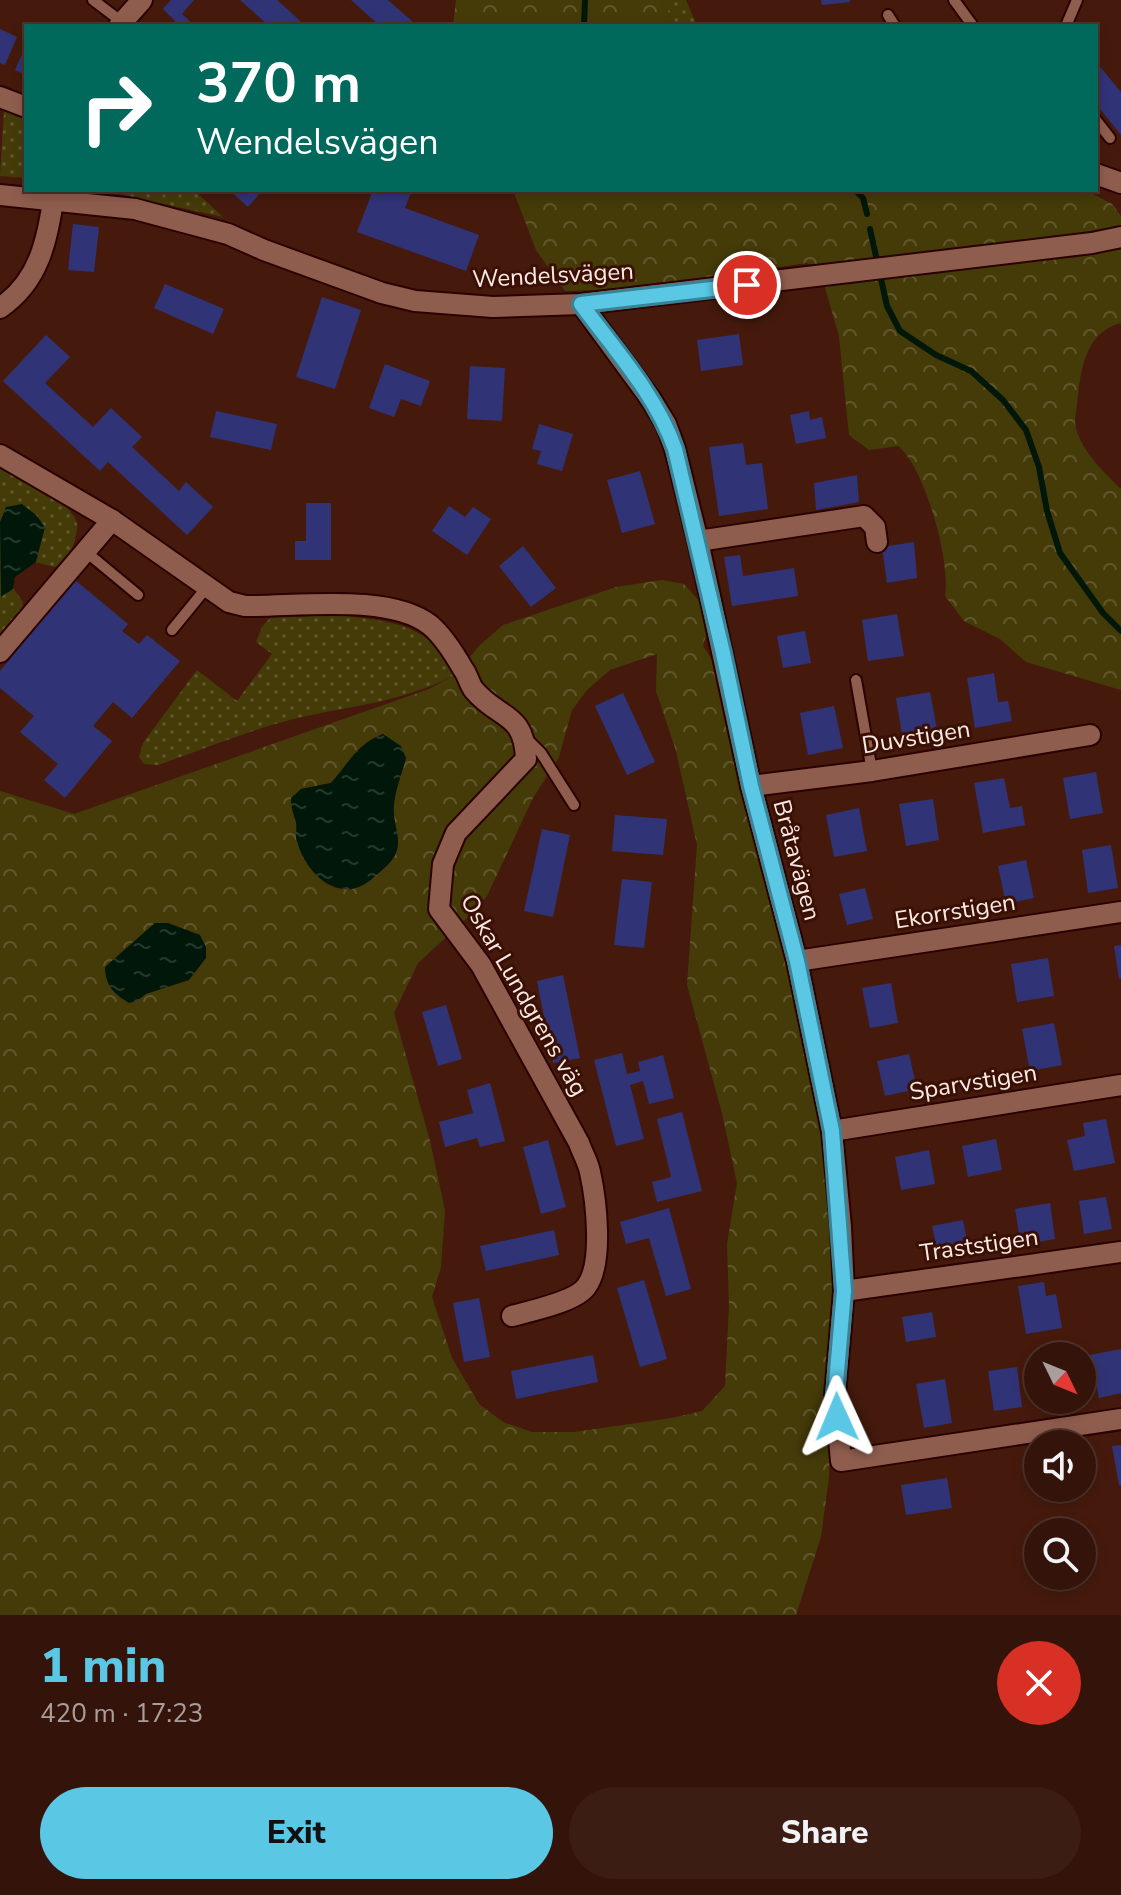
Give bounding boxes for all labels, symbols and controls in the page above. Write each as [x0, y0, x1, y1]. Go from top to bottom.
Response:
text: 370 m [196, 45, 361, 122]
icon: right [64, 56, 168, 160]
text: Wendelsvägen [196, 118, 439, 167]
pin [713, 251, 781, 319]
street label: Wendelsvägen [471, 255, 635, 295]
icon: arrive [725, 263, 769, 307]
street label: Duvstigen [860, 713, 972, 761]
street label: Bråtavägen [766, 796, 828, 924]
street label: Ekorrstigen [892, 886, 1018, 936]
street label: Oskar Lundgrens väg [453, 888, 595, 1102]
street label: Sparvstigen [907, 1056, 1039, 1108]
street label: Traststigen [918, 1221, 1040, 1269]
north arrow [1024, 1342, 1096, 1414]
map controls [1024, 1342, 1096, 1590]
position arrow [795, 1375, 879, 1459]
button: sound [1024, 1430, 1096, 1502]
button: search [1024, 1518, 1096, 1590]
text: 1 min [40, 1633, 166, 1699]
button: close [997, 1641, 1081, 1725]
text: 420 m · 17:23 [40, 1696, 203, 1731]
button: Exit [40, 1787, 553, 1879]
button: Share [569, 1787, 1081, 1879]

